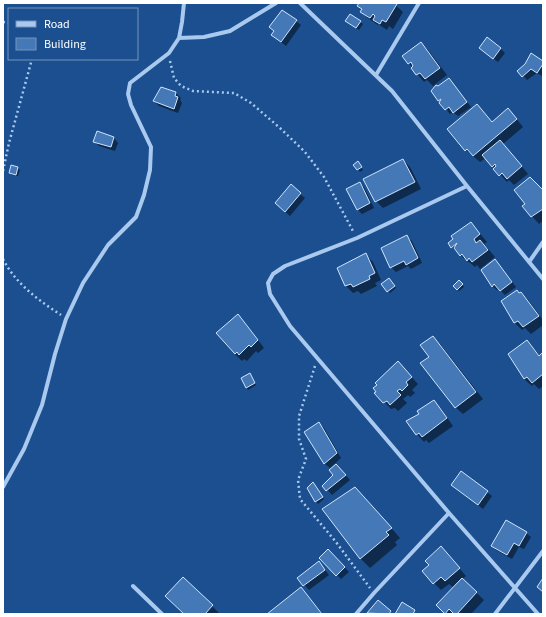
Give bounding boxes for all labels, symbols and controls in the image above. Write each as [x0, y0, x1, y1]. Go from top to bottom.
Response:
legend [8, 8, 138, 60]
text: Road [44, 16, 70, 33]
text: Building [44, 36, 86, 53]

